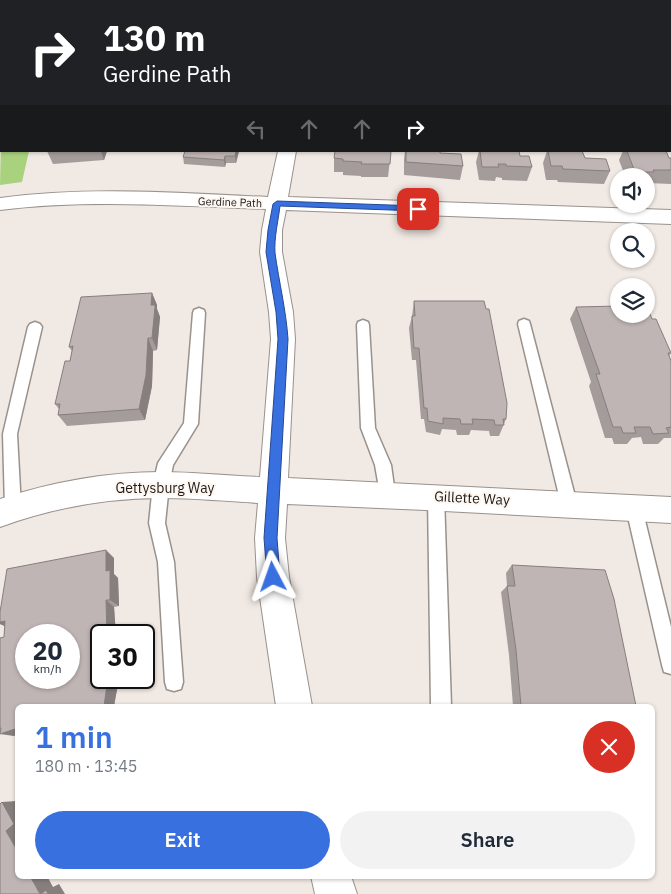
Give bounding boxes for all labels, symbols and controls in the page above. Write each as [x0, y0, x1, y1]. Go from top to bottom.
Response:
text: 130 m [103, 15, 206, 61]
icon: right [20, 20, 85, 85]
text: Gerdine Path [103, 59, 231, 88]
icon: left [242, 115, 270, 143]
icon: ahead [295, 115, 323, 143]
icon: ahead [348, 115, 376, 143]
icon: right [401, 115, 429, 143]
map controls [610, 168, 655, 323]
button: sound [610, 168, 655, 213]
pin [397, 188, 439, 230]
street label: Gerdine Path [198, 194, 262, 210]
icon: arrive [404, 195, 432, 223]
button: search [610, 223, 655, 268]
button: layers [610, 278, 655, 323]
street label: Gettysburg Way [115, 479, 215, 497]
street label: Gillette Way [434, 487, 510, 509]
position arrow [246, 550, 298, 602]
speed limit sign: 30 [90, 624, 155, 689]
text: 20 [32, 634, 63, 667]
text: km/h [33, 661, 62, 676]
text: 1 min [35, 717, 113, 756]
button: close [583, 721, 635, 773]
text: 180 m · 13:45 [35, 756, 137, 776]
button: Exit [35, 811, 330, 869]
button: Share [340, 811, 635, 869]

